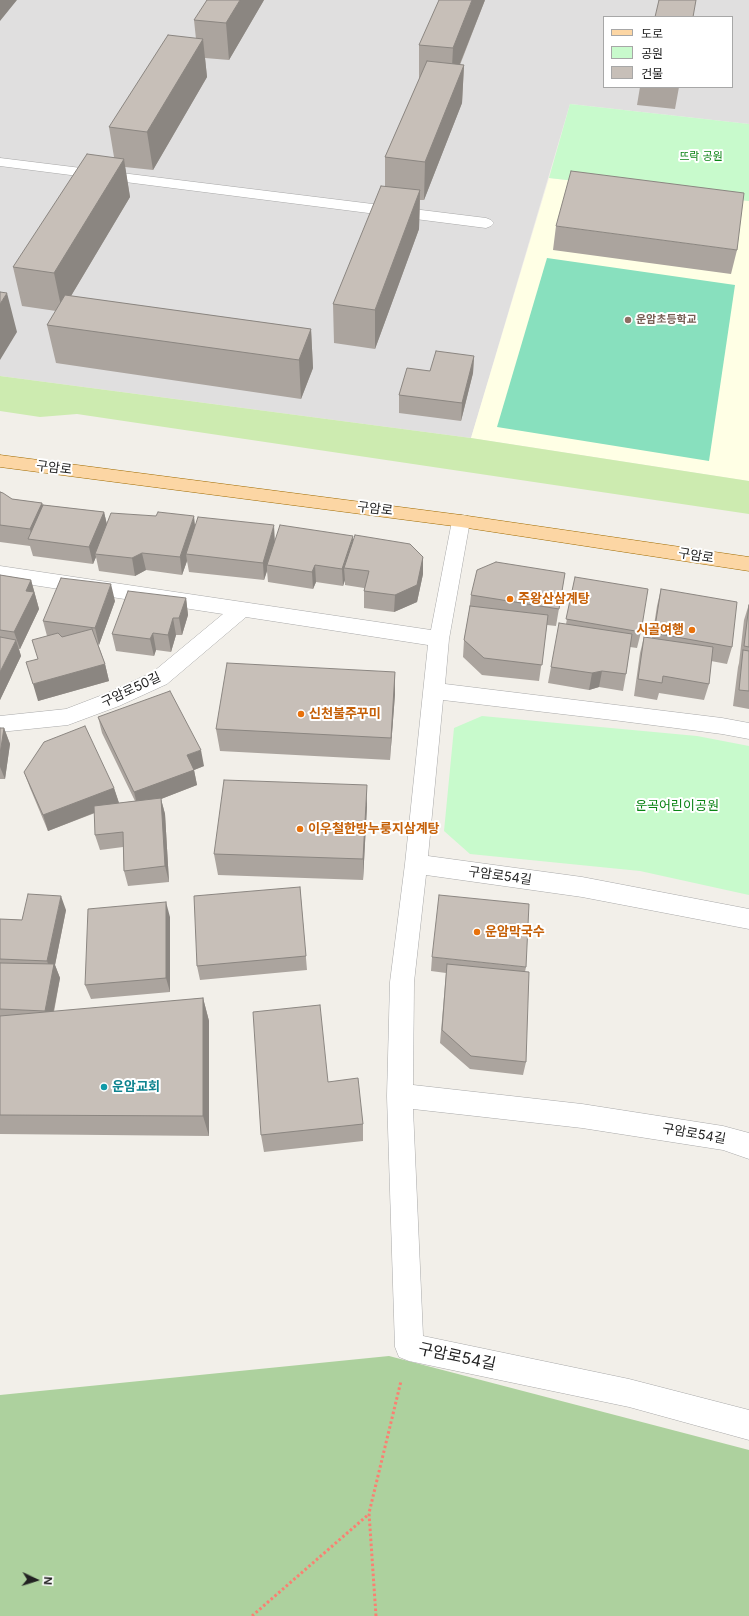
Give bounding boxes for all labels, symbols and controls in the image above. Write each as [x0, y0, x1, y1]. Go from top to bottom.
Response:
legend [603, 16, 733, 88]
text: 도로 [641, 26, 663, 41]
text: 공원 [641, 46, 663, 61]
text: 건물 [641, 66, 663, 81]
park label: 뜨락 공원 [679, 150, 723, 164]
place label: 운암초등학교 [636, 313, 697, 327]
marker: 운암초등학교 [623, 315, 633, 325]
street label: 구암로 [35, 458, 73, 478]
street label: 구암로 [356, 499, 394, 519]
street label: 구암로 [677, 545, 715, 567]
place label: 주왕산삼계탕 [518, 591, 590, 607]
marker: 주왕산삼계탕 [505, 594, 515, 604]
place label: 시골여행 [636, 622, 684, 638]
marker: 시골여행 [687, 625, 697, 635]
street label: 구암로50길 [99, 669, 163, 711]
place label: 신천불주꾸미 [309, 706, 381, 722]
marker: 신천불주꾸미 [296, 709, 306, 719]
park label: 운곡어린이공원 [635, 798, 719, 814]
place label: 이우철한방누룽지삼계탕 [308, 821, 440, 837]
marker: 이우철한방누룽지삼계탕 [295, 824, 305, 834]
street label: 구암로54길 [467, 864, 533, 888]
place label: 운암막국수 [485, 924, 545, 940]
marker: 운암막국수 [472, 927, 482, 937]
place label: 운암교회 [112, 1079, 160, 1095]
marker: 운암교회 [99, 1082, 109, 1092]
street label: 구암로54길 [661, 1121, 727, 1147]
street label: 구암로54길 [416, 1339, 498, 1375]
north arrow [16, 1560, 56, 1600]
text: N [41, 1576, 55, 1586]

